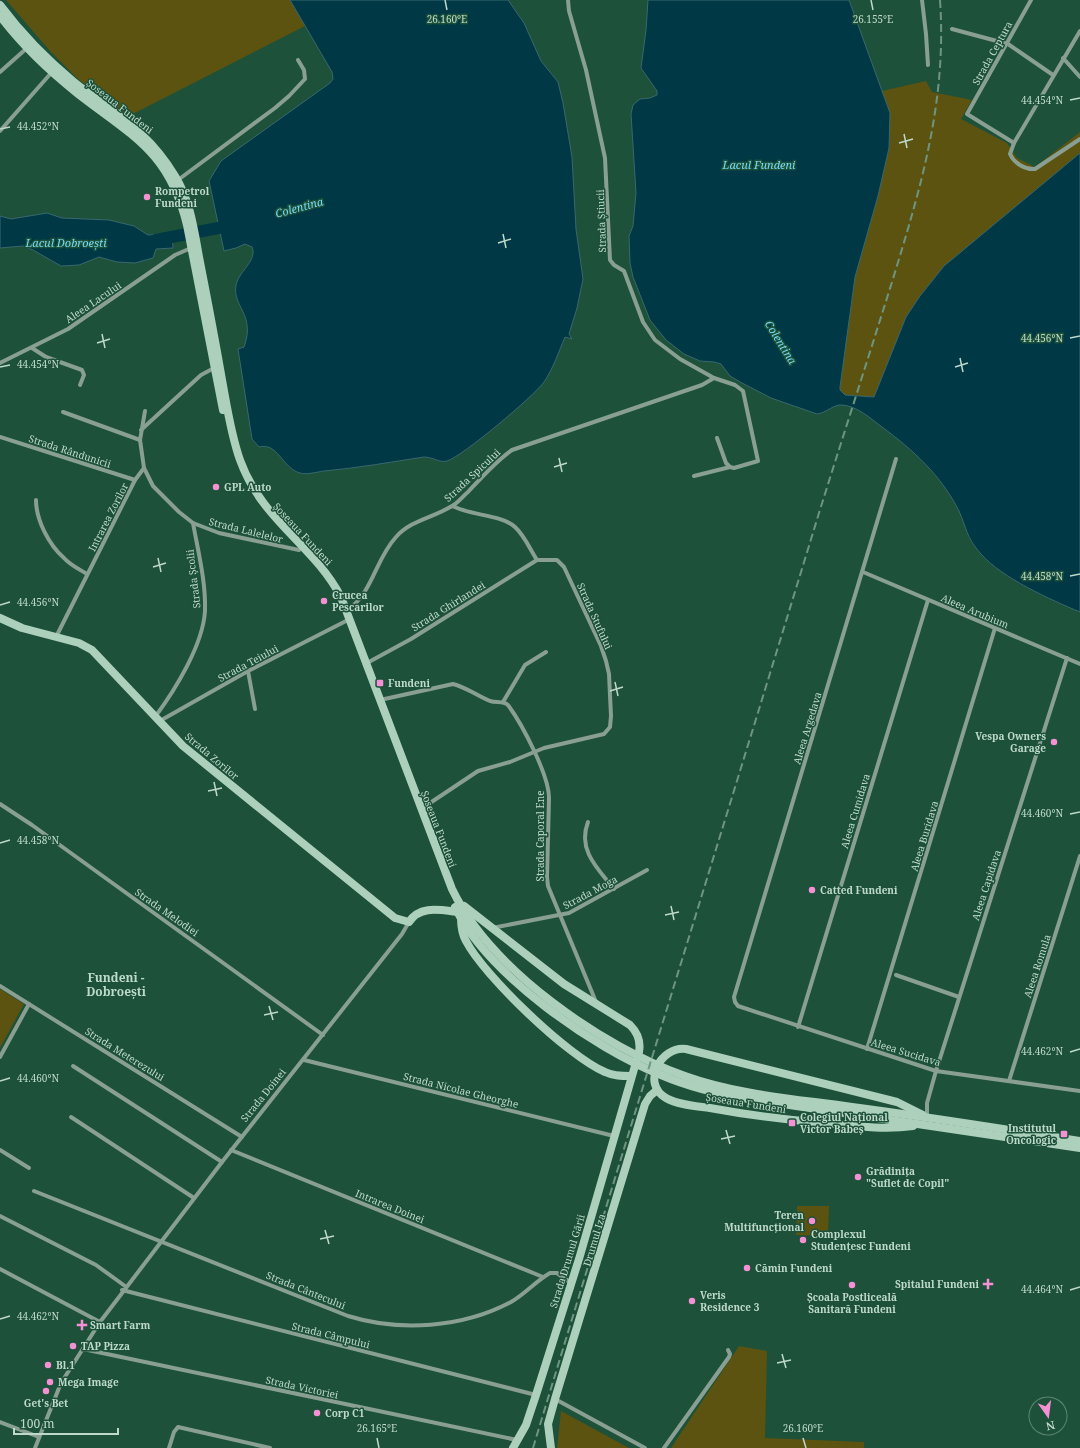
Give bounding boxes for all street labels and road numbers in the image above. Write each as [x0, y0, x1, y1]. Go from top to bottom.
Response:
street label: Strada Ceptura [969, 18, 1016, 87]
street label: Șoseaua Fundeni [84, 76, 157, 137]
street label: Strada Știucii [593, 188, 609, 253]
street label: Aleea Lacului [62, 278, 124, 326]
street label: Strada Rândunicii [27, 431, 114, 471]
street label: Strada Spicului [441, 445, 504, 505]
street label: Intrarea Zorilor [85, 480, 131, 554]
street label: Șoseaua Fundeni [270, 500, 336, 569]
street label: Strada Lalelelor [208, 514, 285, 546]
street label: Strada Școlii [182, 548, 204, 609]
street label: Strada Ghirlandei [408, 577, 488, 634]
street label: Strada Stufului [574, 581, 616, 652]
street label: Aleea Arubium [939, 590, 1012, 632]
street label: Strada Teiului [215, 641, 281, 685]
street label: Aleea Argedava [789, 690, 825, 766]
street label: Strada Zorilor [182, 729, 242, 783]
street label: Aleea Cumidava [837, 772, 873, 850]
street label: Șoseaua Fundeni [418, 789, 460, 870]
street label: Strada Caporal Ene [533, 790, 547, 882]
street label: Aleea Buridava [907, 799, 941, 873]
street label: Aleea Capidava [968, 848, 1004, 922]
street label: Strada Moga [560, 872, 620, 912]
street label: Strada Melodiei [132, 885, 202, 940]
street label: Aleea Romula [1020, 932, 1054, 1000]
street label: Strada Meterezului [83, 1024, 168, 1085]
street label: Aleea Sucidava [869, 1035, 943, 1069]
street label: Strada Doinei [237, 1065, 289, 1125]
street label: Strada Nicolae Gheorghe [402, 1069, 520, 1111]
street label: Șoseaua Fundeni [705, 1090, 788, 1116]
street label: Intrarea Doinei [353, 1186, 427, 1227]
street label: Strada Drumul Gării [546, 1212, 588, 1310]
street label: Drumul Iza [579, 1212, 609, 1268]
street label: Strada Cântecului [264, 1268, 349, 1313]
street label: Strada Câmpului [291, 1319, 372, 1352]
street label: Strada Victoriei [264, 1372, 340, 1402]

